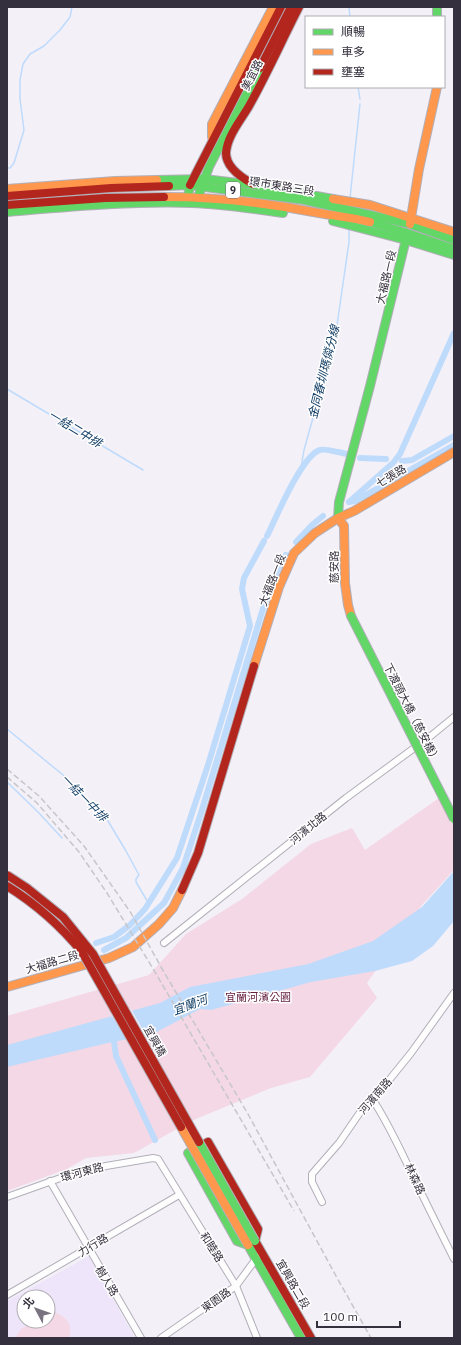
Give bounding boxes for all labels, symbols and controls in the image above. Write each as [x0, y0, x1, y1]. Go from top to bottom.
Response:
legend [305, 16, 445, 88]
text: 順暢 [341, 24, 365, 39]
text: 車多 [341, 44, 365, 59]
street label: 美宜路 [238, 57, 266, 93]
text: 壅塞 [341, 64, 365, 79]
street label: 環市東路三段 [248, 174, 316, 198]
road number: 9 [226, 182, 240, 198]
street label: 大福路一段 [373, 249, 399, 305]
water label: 金同春圳瑪僯分線 [305, 322, 343, 420]
water label: 一結二中排 [46, 407, 107, 451]
street label: 七張路 [373, 462, 409, 490]
street label: 慈安路 [327, 551, 341, 584]
street label: 大福路一段 [256, 552, 288, 608]
street label: 下渡頭大橋（慈安橋） [381, 661, 443, 765]
water label: 一結一中排 [58, 771, 112, 826]
street label: 河濱北路 [286, 809, 330, 847]
street label: 大福路二段 [24, 948, 80, 976]
park label: 宜蘭河濱公園 [225, 990, 291, 1004]
water label: 宜蘭河 [170, 991, 211, 1018]
street label: 宜興橋 [141, 1023, 169, 1059]
street label: 河濱南路 [355, 1075, 395, 1117]
street label: 環河東路 [59, 1160, 105, 1184]
street label: 林森路 [402, 1161, 428, 1197]
street label: 和睦路 [197, 1229, 227, 1265]
street label: 力行路 [75, 1231, 111, 1259]
street label: 宜興路二段 [273, 1257, 313, 1311]
street label: 樹人路 [93, 1263, 121, 1299]
street label: 東園路 [198, 1285, 234, 1315]
north arrow [16, 1289, 56, 1329]
text: 北 [20, 1294, 37, 1311]
scale bar [317, 1303, 400, 1329]
text: 100 m [323, 1309, 358, 1324]

